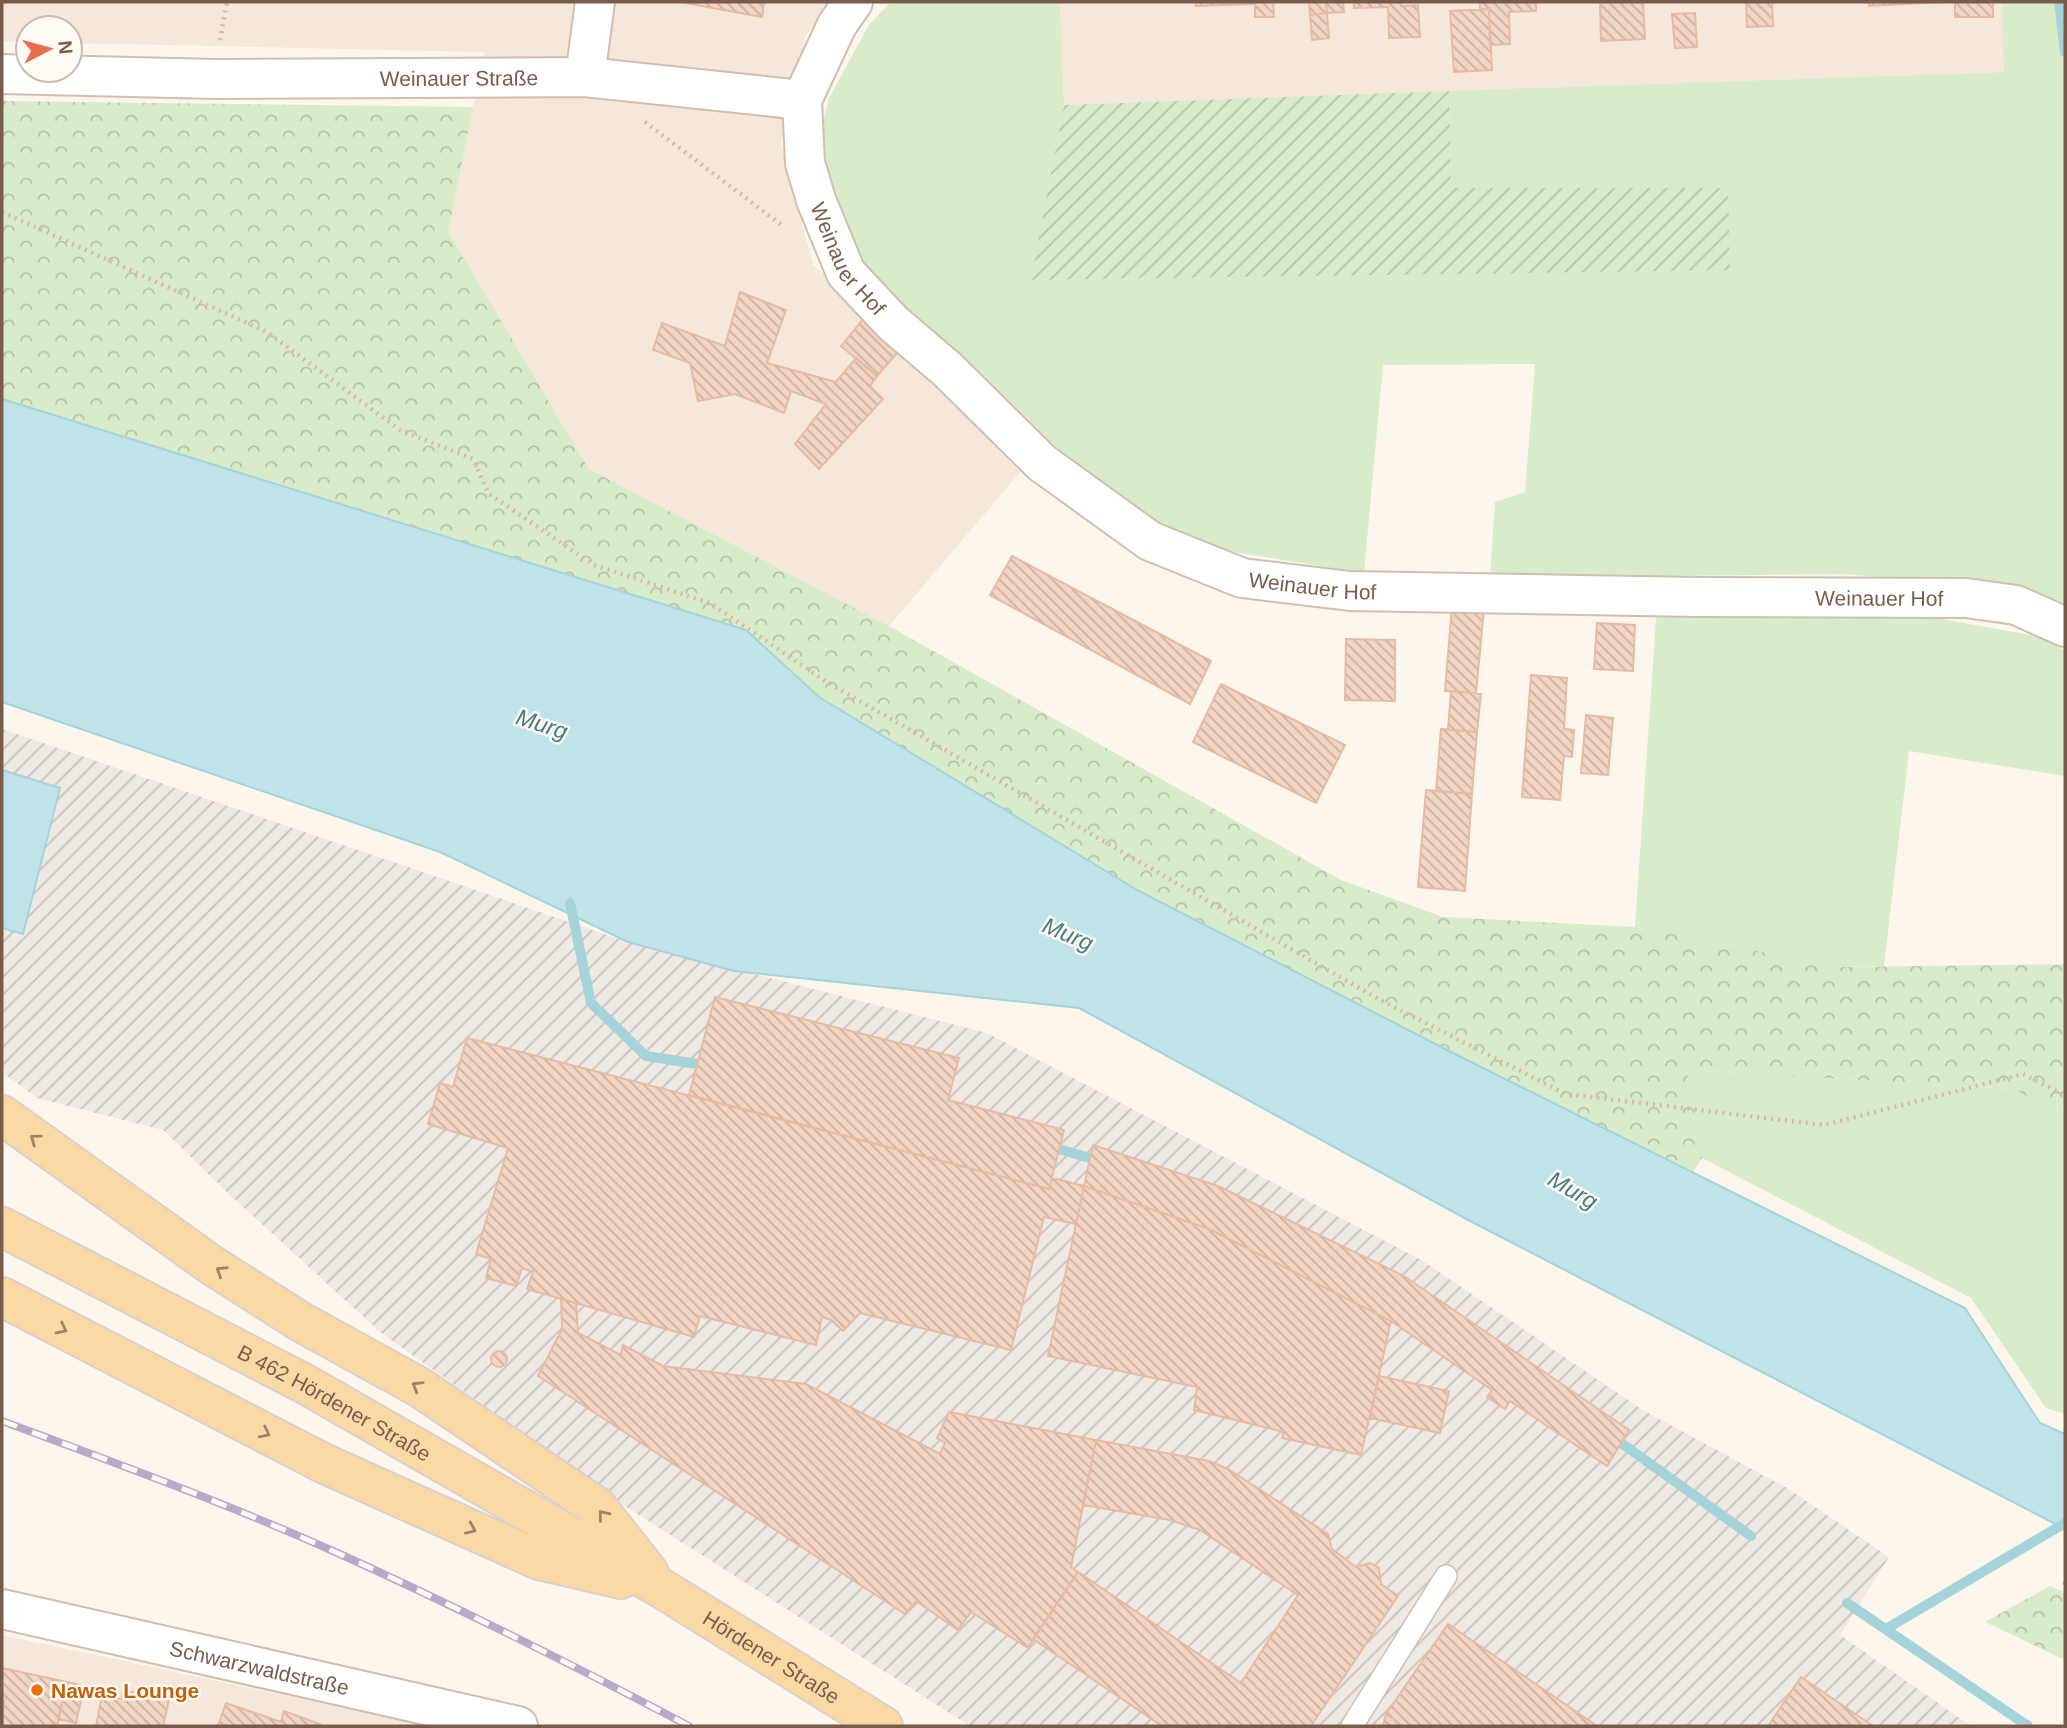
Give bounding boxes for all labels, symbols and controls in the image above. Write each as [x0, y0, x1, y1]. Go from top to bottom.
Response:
north arrow [14, 14, 84, 84]
text: N [54, 39, 77, 55]
street label: Weinauer Straße [380, 66, 538, 90]
street label: Weinauer Hof [807, 199, 891, 319]
street label: Weinauer Hof [1248, 567, 1377, 603]
street label: Weinauer Hof [1815, 586, 1943, 609]
water label: Murg [513, 704, 571, 745]
water label: Murg [1039, 912, 1097, 956]
one-way arrow [31, 1135, 43, 1147]
water label: Murg [1544, 1166, 1602, 1214]
one-way arrow [215, 1267, 228, 1280]
one-way arrow [55, 1320, 68, 1334]
street label: B 462 Hördener Straße [234, 1340, 435, 1465]
one-way arrow [411, 1382, 424, 1395]
one-way arrow [258, 1424, 270, 1438]
one-way arrow [599, 1511, 612, 1523]
one-way arrow [464, 1521, 476, 1535]
street label: Hördener Straße [699, 1606, 844, 1708]
street label: Schwarzwaldstraße [168, 1636, 351, 1699]
place label: Nawas Lounge [51, 1679, 199, 1702]
marker: Nawas Lounge [29, 1682, 45, 1698]

